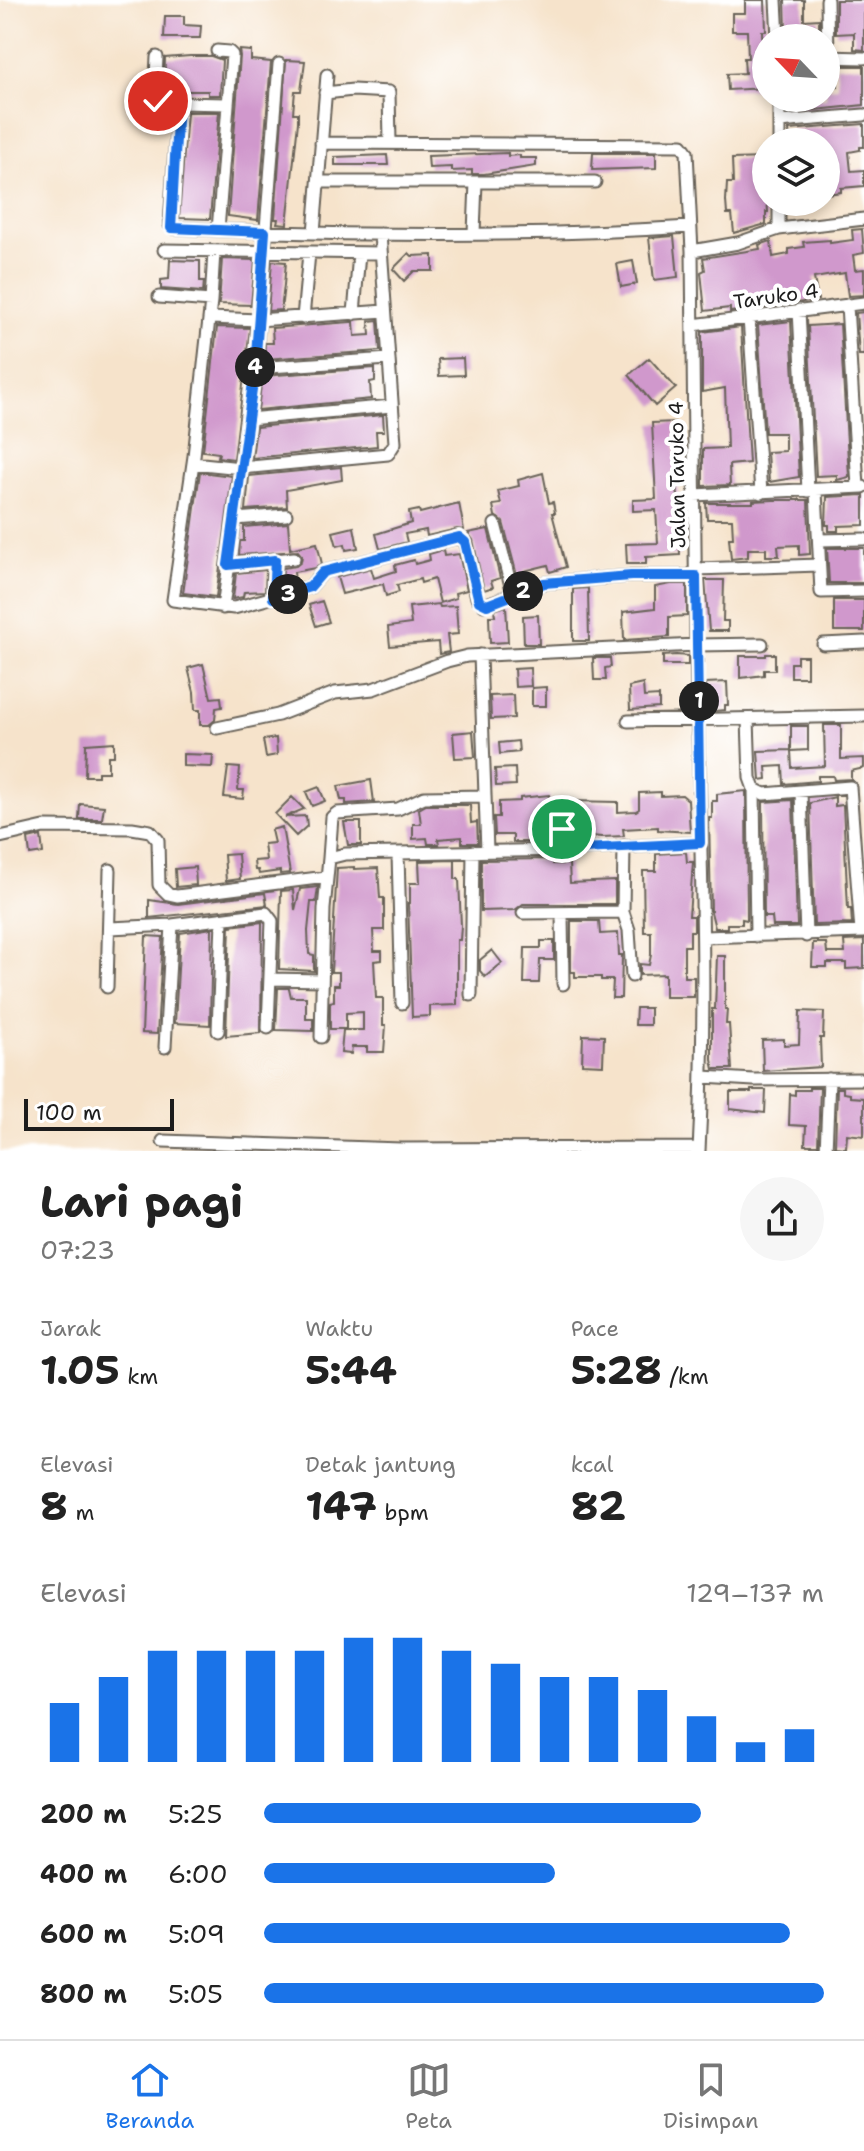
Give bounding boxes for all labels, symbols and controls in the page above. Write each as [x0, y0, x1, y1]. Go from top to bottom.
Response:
north arrow [752, 24, 840, 112]
map controls [752, 24, 840, 216]
pin [124, 67, 192, 135]
icon: check [136, 79, 180, 123]
button: layers [752, 128, 840, 216]
street label: Taruko 4 [732, 277, 820, 315]
pin: 4 [235, 347, 275, 387]
text: 4 [247, 352, 263, 381]
street label: Jalan Taruko 4 [663, 401, 691, 549]
pin: 2 [503, 571, 543, 611]
pin: 3 [268, 574, 308, 614]
text: 2 [515, 576, 531, 605]
text: 3 [280, 579, 296, 608]
pin: 1 [679, 681, 719, 721]
text: 1 [694, 686, 704, 715]
pin [528, 795, 596, 863]
icon: arrive [540, 807, 584, 851]
scale bar [24, 1095, 174, 1131]
text: 100 m [36, 1098, 102, 1127]
text: Lari pagi [40, 1172, 243, 1231]
button: share [740, 1177, 824, 1261]
text: 07:23 [40, 1232, 115, 1267]
text: Jarak [40, 1314, 102, 1343]
text: Waktu [305, 1314, 373, 1343]
text: Pace [571, 1314, 619, 1343]
text: 1.05 [40, 1343, 120, 1397]
text: 5:44 [305, 1343, 397, 1397]
text: 5:28 [571, 1343, 662, 1397]
text: km [120, 1362, 158, 1391]
text: /km [662, 1362, 709, 1391]
text: Elevasi [40, 1450, 114, 1479]
text: Detak jantung [305, 1450, 456, 1479]
text: kcal [571, 1450, 613, 1479]
text: 8 [40, 1479, 68, 1533]
text: 147 [305, 1479, 377, 1533]
text: 82 [571, 1479, 626, 1533]
text: m [68, 1498, 94, 1527]
text: bpm [377, 1498, 429, 1527]
text: Elevasi [40, 1575, 127, 1610]
text: 129–137 m [686, 1575, 824, 1610]
text: 200 m [40, 1796, 127, 1831]
text: 5:25 [168, 1796, 222, 1831]
text: 400 m [40, 1856, 127, 1891]
text: 6:00 [168, 1856, 228, 1891]
text: 600 m [40, 1916, 127, 1951]
text: 5:09 [168, 1916, 225, 1951]
text: 800 m [40, 1976, 127, 2011]
text: 5:05 [168, 1976, 223, 2011]
tab: Beranda [106, 2058, 194, 2135]
tab: Peta [405, 2058, 452, 2135]
tab: Disimpan [663, 2058, 758, 2135]

